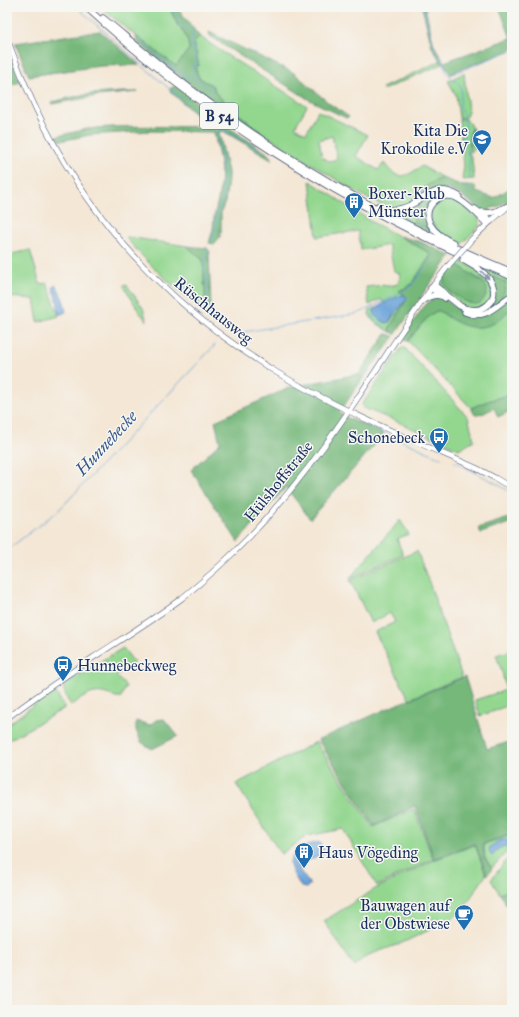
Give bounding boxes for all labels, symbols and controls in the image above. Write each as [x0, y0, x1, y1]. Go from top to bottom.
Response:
road number: B 54 [200, 103, 238, 129]
place label: Kita Die Krokodile e.V [380, 121, 469, 158]
school or university icon: Kita Die Krokodile e.V [471, 128, 493, 156]
place label: Boxer-Klub Münster [368, 184, 445, 221]
building icon: Boxer-Klub Münster [343, 191, 365, 219]
one-way arrow [480, 270, 490, 280]
street label: Rüschhausweg [170, 273, 257, 349]
water label: Hunnebecke [70, 406, 142, 481]
bus stop icon: Schonebeck [428, 426, 450, 454]
place label: Schonebeck [348, 428, 426, 447]
street label: Hülshoffstraße [240, 437, 317, 525]
bus stop icon: Hunnebeckweg [52, 654, 74, 682]
place label: Hunnebeckweg [77, 656, 177, 676]
building icon: Haus Vögeding [293, 841, 315, 869]
place label: Haus Vögeding [318, 843, 419, 863]
place label: Bauwagen auf der Obstwiese [360, 896, 453, 933]
cafe icon: Bauwagen auf der Obstwiese [453, 903, 475, 931]

